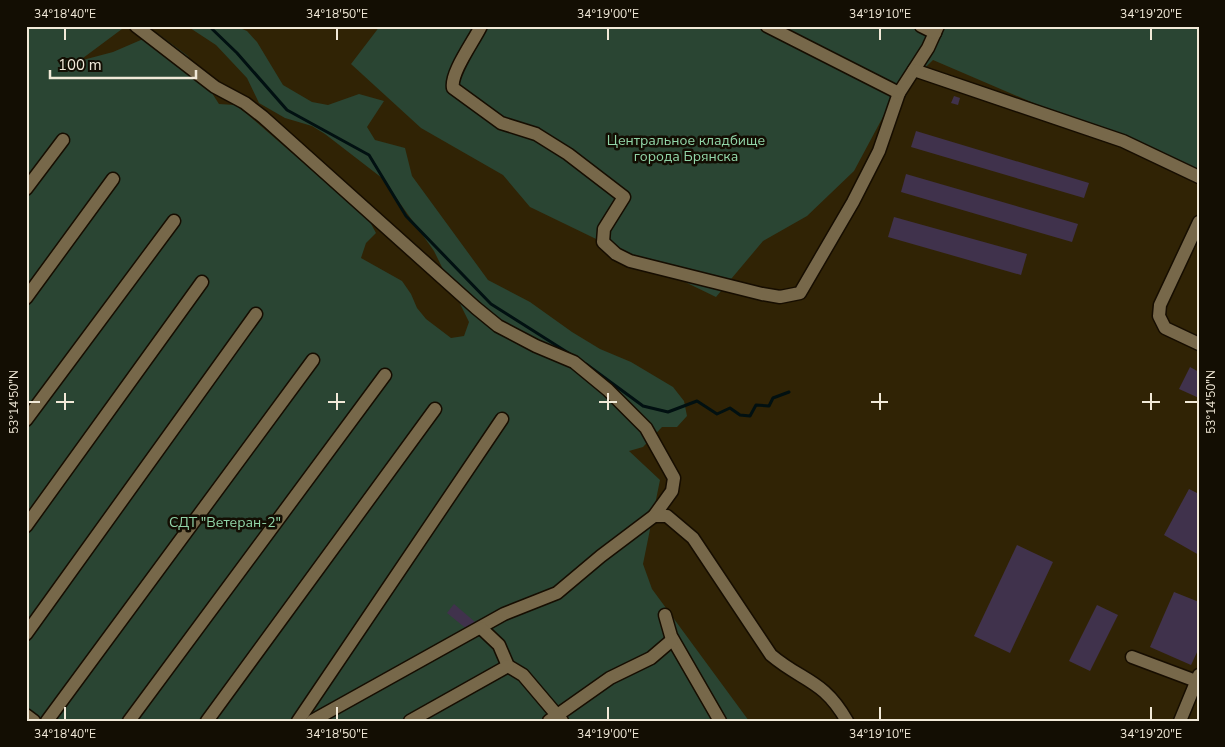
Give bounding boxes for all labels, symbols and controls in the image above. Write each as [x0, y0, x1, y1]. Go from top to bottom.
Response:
text: 34°18'40"E [34, 6, 96, 22]
text: 34°18'50"E [306, 6, 368, 22]
text: 34°19'00"E [577, 6, 639, 22]
text: 34°19'10"E [849, 6, 911, 22]
text: 34°19'20"E [1120, 6, 1182, 22]
scale bar [50, 48, 196, 80]
text: 100 m [58, 55, 102, 75]
park label: Центральное кладбище города Брянска [607, 131, 765, 166]
text: 53°14'50"N [6, 370, 22, 434]
text: 53°14'50"N [1203, 370, 1219, 434]
park label: СДТ "Ветеран-2" [169, 513, 281, 532]
text: 34°18'40"E [34, 726, 96, 742]
text: 34°18'50"E [306, 726, 368, 742]
text: 34°19'00"E [577, 726, 639, 742]
text: 34°19'10"E [849, 726, 911, 742]
text: 34°19'20"E [1120, 726, 1182, 742]

